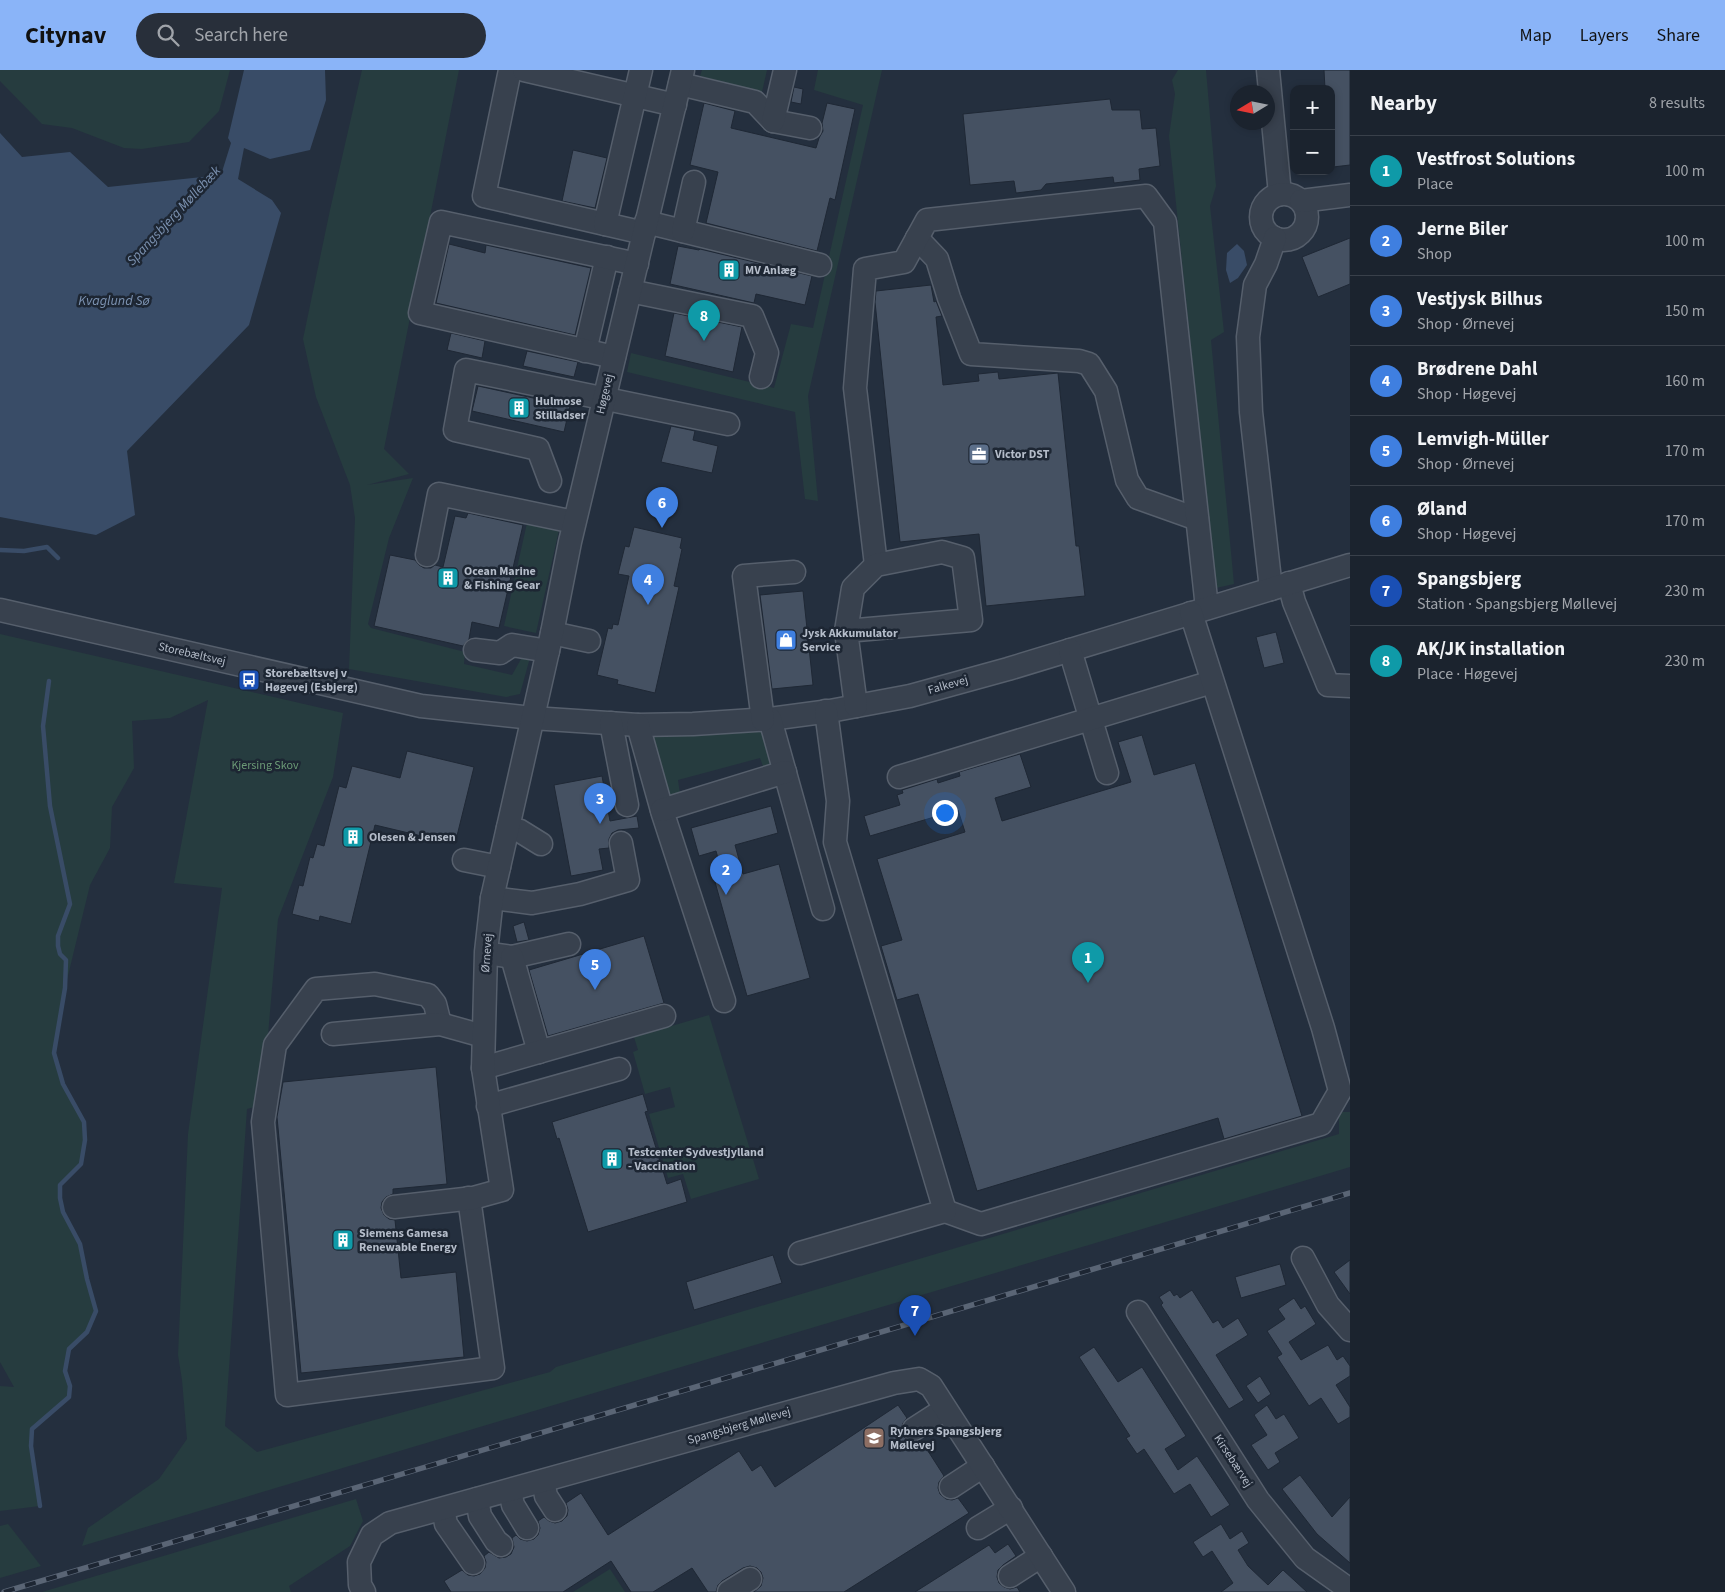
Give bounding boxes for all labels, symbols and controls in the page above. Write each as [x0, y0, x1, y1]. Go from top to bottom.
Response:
search box [136, 13, 486, 58]
text: Citynav [25, 18, 106, 53]
icon: search [154, 21, 182, 49]
text: Search here [194, 22, 288, 49]
text: Map [1520, 23, 1552, 48]
text: Layers [1580, 23, 1629, 48]
text: Share [1657, 23, 1700, 48]
north arrow [1230, 85, 1275, 130]
map controls [1290, 85, 1335, 175]
button: + [1290, 85, 1335, 130]
text: Nearby [1370, 88, 1437, 118]
text: 8 results [1649, 92, 1705, 114]
button: − [1290, 130, 1335, 175]
text: Vestfrost Solutions [1417, 146, 1575, 173]
text: 1 [1382, 160, 1390, 182]
text: 100 m [1665, 160, 1705, 182]
water label: Spangsbjerg Møllebæk [122, 161, 226, 270]
text: Place [1417, 173, 1453, 195]
text: Jerne Biler [1417, 216, 1508, 243]
text: 2 [1382, 230, 1390, 252]
text: 100 m [1665, 230, 1705, 252]
text: Shop [1417, 243, 1452, 265]
building icon: MV Anlæg [717, 258, 741, 282]
place label: MV Anlæg [745, 262, 797, 279]
text: Vestjysk Bilhus [1417, 286, 1542, 313]
water label: Kvaglund Sø [78, 291, 151, 311]
pin: 8 [688, 300, 720, 341]
text: 3 [1382, 300, 1390, 322]
text: 150 m [1665, 300, 1705, 322]
text: Shop · Ørnevej [1417, 313, 1514, 335]
text: Brødrene Dahl [1417, 356, 1537, 383]
text: 4 [1382, 370, 1390, 392]
text: 160 m [1665, 370, 1705, 392]
street label: Høgevej [592, 372, 618, 416]
text: Shop · Høgevej [1417, 383, 1516, 405]
place label: Hulmose Stilladser [535, 393, 586, 424]
building icon: Hulmose Stilladser [507, 396, 531, 420]
text: Lemvigh-Müller [1417, 426, 1549, 453]
text: 5 [1382, 440, 1390, 462]
text: 170 m [1665, 440, 1705, 462]
office icon: Victor DST [967, 442, 991, 466]
place label: Victor DST [994, 446, 1050, 463]
text: Shop · Ørnevej [1417, 453, 1514, 475]
pin: 6 [646, 487, 678, 528]
text: Øland [1417, 496, 1467, 523]
text: 6 [1382, 510, 1390, 532]
text: 170 m [1665, 510, 1705, 532]
text: Shop · Høgevej [1417, 523, 1516, 545]
place label: Ocean Marine & Fishing Gear [464, 563, 540, 594]
pin: 4 [632, 564, 664, 605]
building icon: Ocean Marine & Fishing Gear [436, 566, 460, 590]
text: Spangsbjerg [1417, 566, 1521, 593]
text: 7 [1382, 580, 1390, 602]
text: 230 m [1665, 580, 1705, 602]
text: Station · Spangsbjerg Møllevej [1417, 593, 1617, 615]
place label: Jysk Akkumulator Service [802, 625, 898, 656]
shop icon: Jysk Akkumulator Service [774, 628, 798, 652]
text: AK/JK installation [1417, 636, 1565, 663]
street label: Storebæltsvej [157, 638, 227, 670]
text: 8 [1382, 650, 1390, 672]
text: 230 m [1665, 650, 1705, 672]
text: Place · Høgevej [1417, 663, 1518, 685]
place label: Storebæltsvej v Høgevej (Esbjerg) [265, 665, 358, 696]
bus stop icon: Storebæltsvej v Høgevej (Esbjerg) [237, 668, 261, 692]
street label: Falkevej [926, 671, 970, 699]
park label: Kjersing Skov [231, 757, 299, 774]
pin: 3 [584, 783, 616, 824]
your location [932, 800, 958, 826]
building icon: Olesen & Jensen [341, 825, 365, 849]
place label: Olesen & Jensen [369, 829, 456, 846]
pin: 2 [710, 854, 742, 895]
street label: Ørnevej [477, 933, 497, 973]
pin: 1 [1072, 942, 1104, 983]
pin: 5 [579, 949, 611, 990]
place label: Testcenter Sydvestjylland - Vaccination [628, 1144, 764, 1175]
building icon: Testcenter Sydvestjylland - Vaccination [600, 1147, 624, 1171]
place label: Siemens Gamesa Renewable Energy [359, 1225, 458, 1256]
building icon: Siemens Gamesa Renewable Energy [331, 1228, 355, 1252]
pin: 7 [899, 1295, 931, 1336]
street label: Spangsbjerg Møllevej [685, 1403, 793, 1449]
place label: Rybners Spangsbjerg Møllevej [890, 1423, 1002, 1454]
school or university icon: Rybners Spangsbjerg Møllevej [862, 1426, 886, 1450]
street label: Kirsebærvej [1210, 1431, 1256, 1491]

